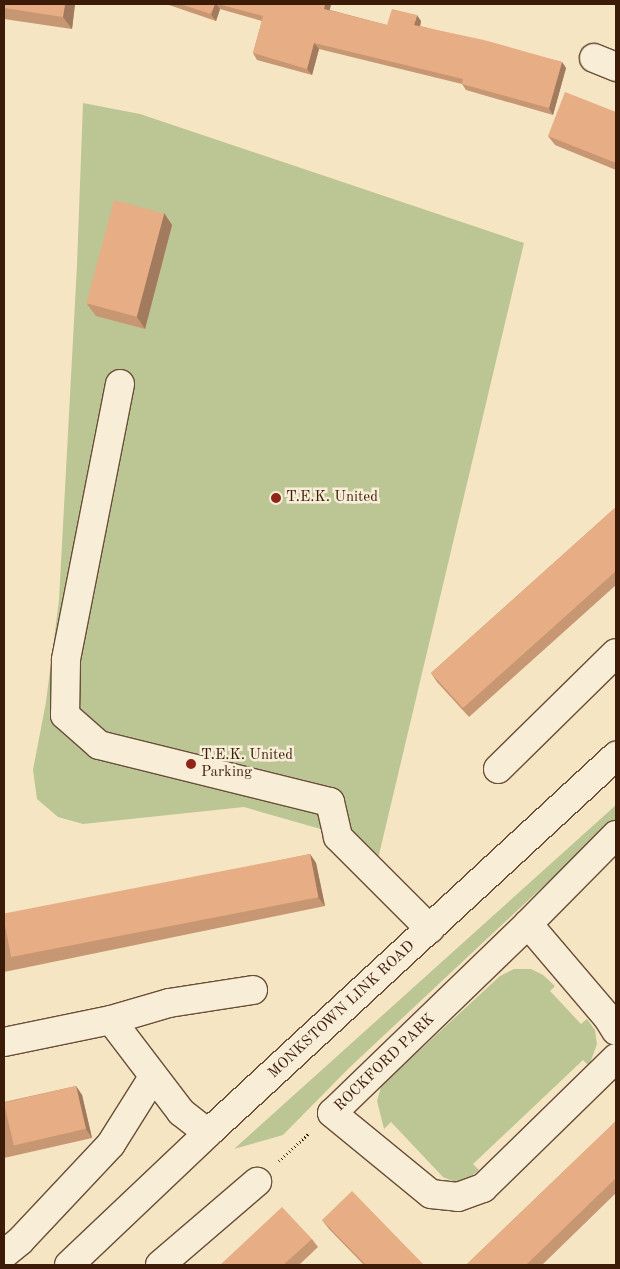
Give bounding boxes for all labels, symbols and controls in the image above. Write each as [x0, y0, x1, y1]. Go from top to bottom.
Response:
place label: T.E.K. United [286, 489, 378, 507]
marker: T.E.K. United [270, 492, 282, 504]
place label: T.E.K. United Parking [201, 746, 293, 781]
marker: T.E.K. United Parking [185, 758, 197, 770]
street label: MONKSTOWN LINK ROAD [265, 937, 419, 1083]
street label: ROCKFORD PARK [331, 1010, 439, 1116]

